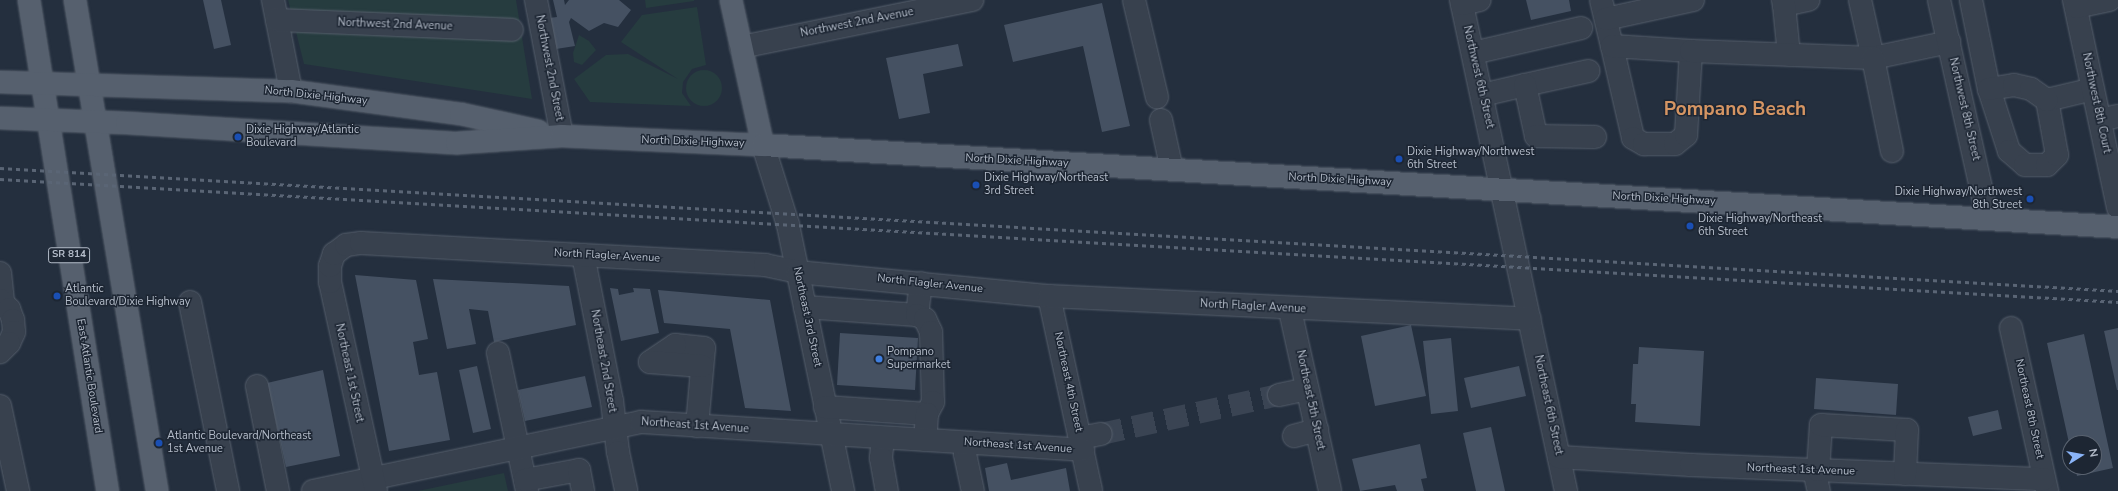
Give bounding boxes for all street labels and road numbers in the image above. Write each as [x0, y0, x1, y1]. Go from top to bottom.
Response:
street label: Northwest 2nd Avenue [799, 6, 915, 40]
street label: Northwest 2nd Street [532, 14, 566, 122]
street label: Northwest 2nd Avenue [337, 16, 453, 34]
street label: Northwest 6th Street [1460, 24, 1496, 130]
street label: Northwest 8th Court [2079, 52, 2113, 154]
street label: Northwest 8th Street [1946, 56, 1982, 162]
street label: North Dixie Highway [264, 84, 368, 108]
street label: North Dixie Highway [641, 134, 745, 150]
street label: North Dixie Highway [965, 152, 1069, 170]
street label: North Dixie Highway [1288, 171, 1392, 189]
street label: North Dixie Highway [1612, 190, 1716, 208]
road number: SR 814 [48, 247, 90, 263]
street label: North Flagler Avenue [554, 247, 660, 265]
street label: Northeast 3rd Street [790, 266, 824, 368]
street label: North Flagler Avenue [876, 272, 984, 296]
street label: North Flagler Avenue [1200, 298, 1306, 316]
street label: Northeast 2nd Street [587, 309, 619, 413]
street label: East Atlantic Boulevard [73, 318, 105, 434]
street label: Northeast 1st Street [332, 322, 366, 424]
street label: Northeast 4th Street [1051, 331, 1085, 433]
street label: Northeast 5th Street [1293, 349, 1327, 451]
street label: Northeast 6th Street [1531, 354, 1565, 456]
street label: Northeast 8th Street [2012, 358, 2046, 460]
street label: Northeast 1st Avenue [641, 416, 749, 436]
street label: Northeast 1st Avenue [964, 436, 1072, 456]
street label: Northeast 1st Avenue [1747, 462, 1855, 478]

